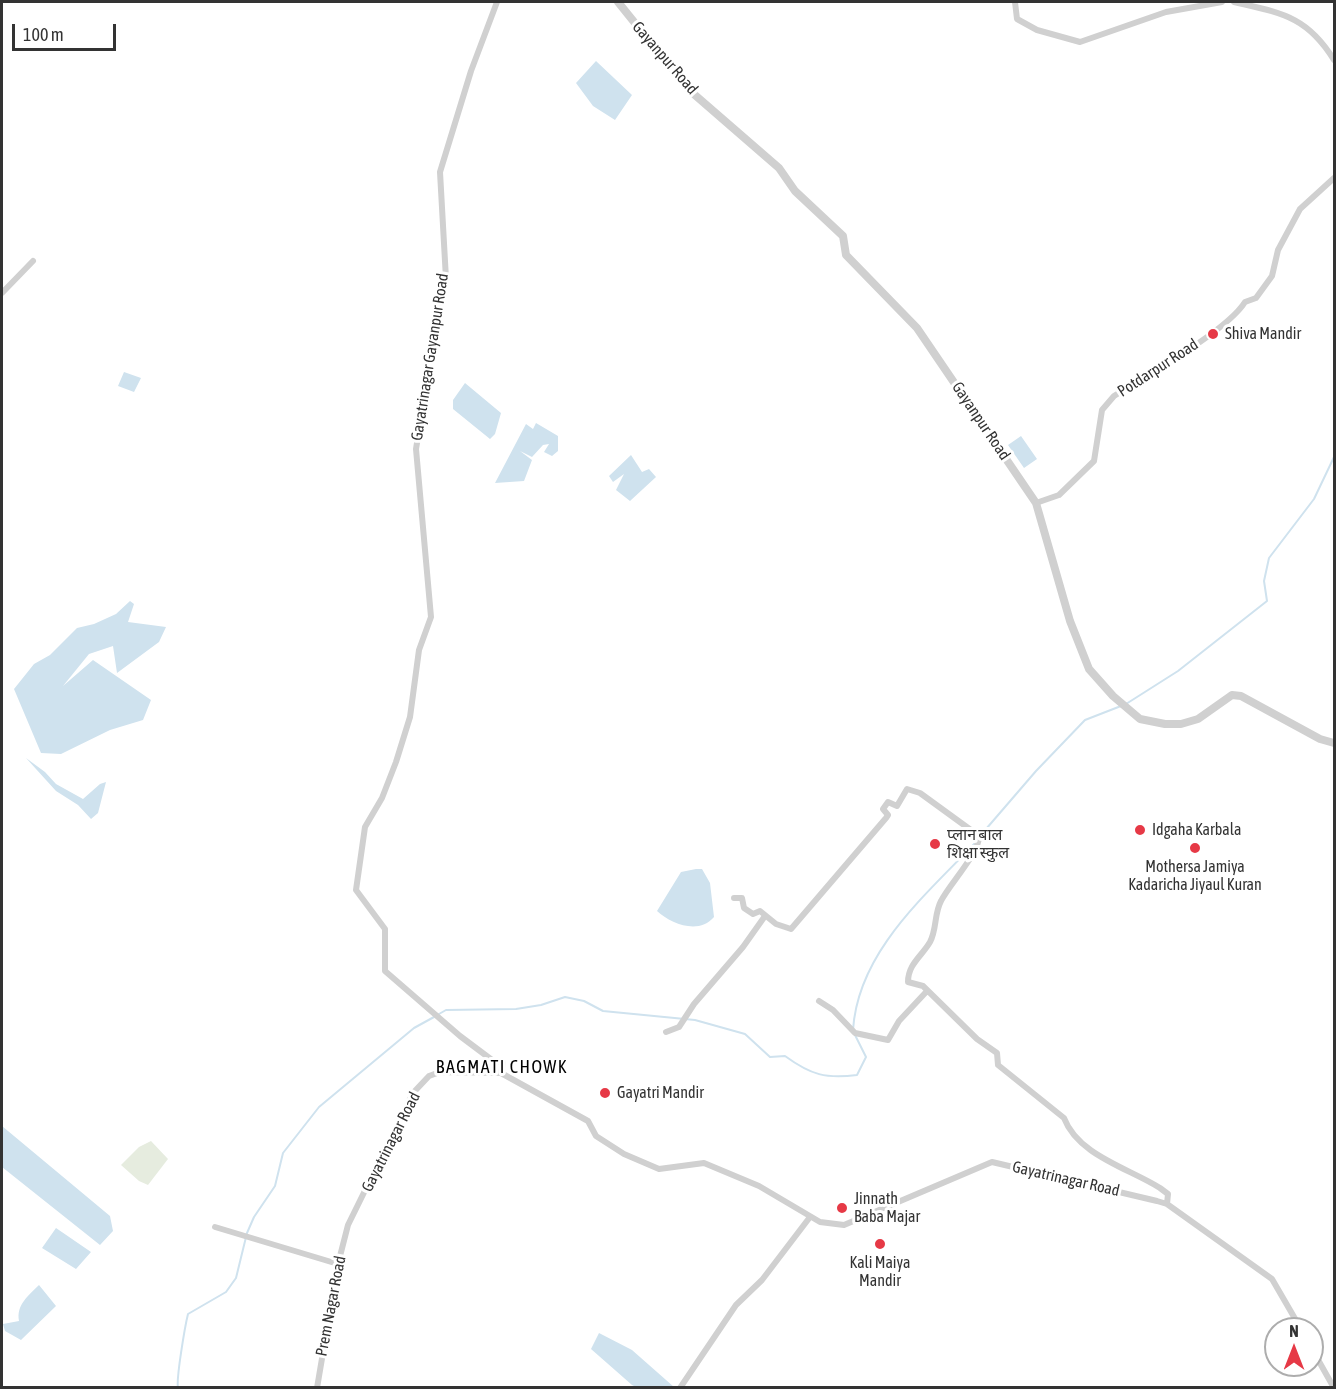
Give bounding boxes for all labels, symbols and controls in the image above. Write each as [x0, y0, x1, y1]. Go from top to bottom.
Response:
scale bar [15, 12, 118, 50]
street label: Gayanpur Road [628, 18, 702, 98]
text: 100 m [23, 24, 64, 45]
street label: Gayatrinagar Gayanpur Road [407, 272, 453, 442]
place label: Shiva Mandir [1225, 324, 1301, 344]
marker: Shiva Mandir [1206, 327, 1220, 341]
street label: Potdarpur Road [1114, 335, 1202, 401]
street label: Gayanpur Road [948, 378, 1014, 464]
place label: Idgaha Karbala [1152, 820, 1241, 840]
marker: Idgaha Karbala [1133, 823, 1147, 837]
place label: प्लान बाल शिक्षा स्कुल [947, 825, 1009, 863]
marker: प्लान बाल शिक्षा स्कुल [928, 837, 942, 851]
marker: Mothersa Jamiya Kadaricha Jiyaul Kuran [1188, 841, 1202, 855]
place label: Mothersa Jamiya Kadaricha Jiyaul Kuran [1128, 857, 1262, 895]
district label: BAGMATI CHOWK [436, 1056, 568, 1078]
place label: Gayatri Mandir [617, 1083, 704, 1103]
marker: Gayatri Mandir [598, 1086, 612, 1100]
street label: Gayatrinagar Road [358, 1089, 424, 1195]
street label: Gayatrinagar Road [1011, 1157, 1121, 1201]
place label: Jinnath Baba Majar [854, 1189, 920, 1227]
marker: Jinnath Baba Majar [835, 1201, 849, 1215]
marker: Kali Maiya Mandir [873, 1237, 887, 1251]
place label: Kali Maiya Mandir [850, 1253, 910, 1291]
street label: Prem Nagar Road [312, 1254, 350, 1358]
north arrow [1264, 1317, 1324, 1377]
text: N [1289, 1322, 1299, 1340]

